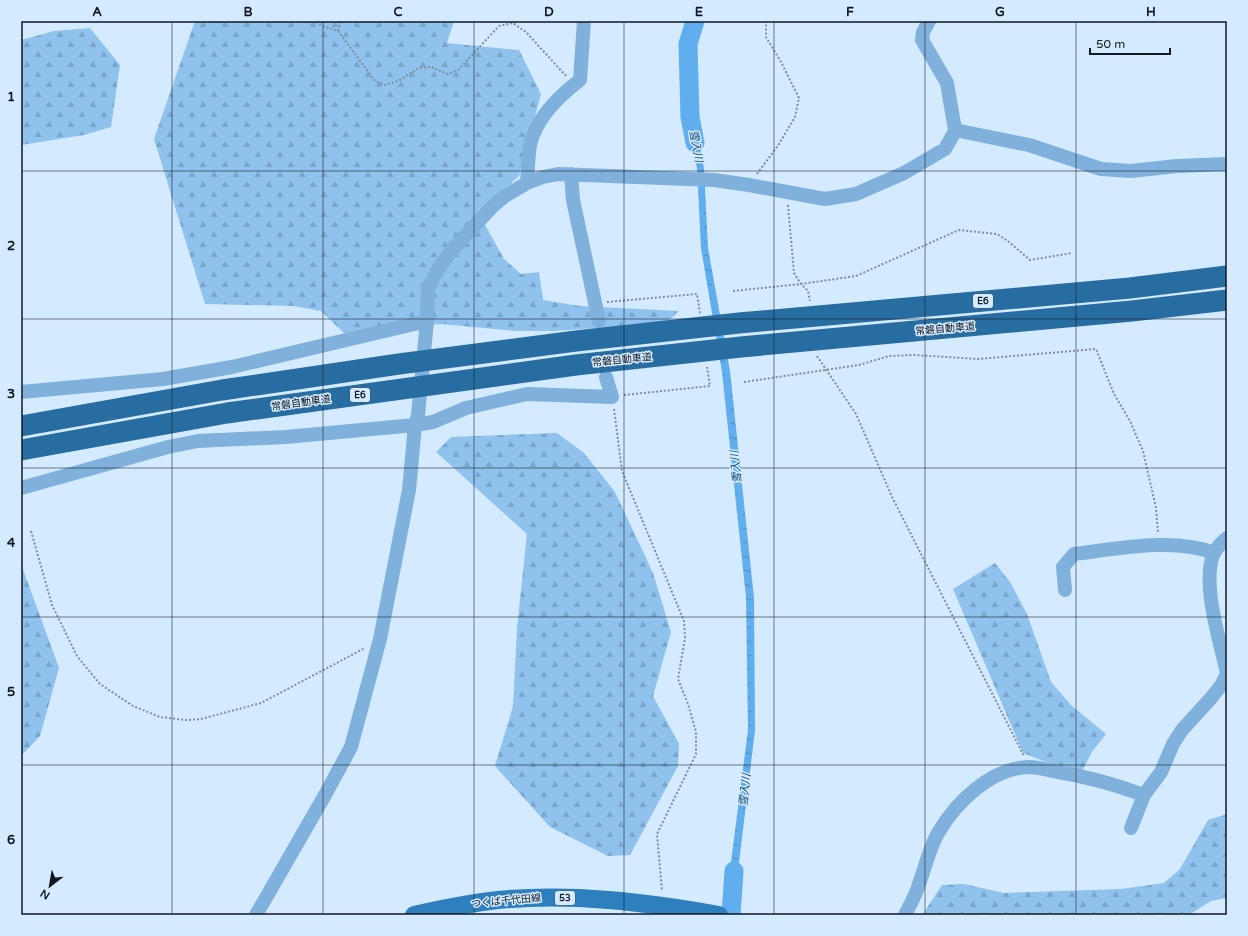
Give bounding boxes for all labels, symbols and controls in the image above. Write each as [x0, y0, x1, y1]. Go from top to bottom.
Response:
text: A [92, 4, 102, 20]
text: B [243, 4, 253, 20]
text: C [393, 4, 403, 20]
text: D [544, 4, 554, 20]
text: E [695, 4, 703, 20]
text: F [846, 4, 854, 20]
text: G [995, 4, 1005, 20]
text: H [1146, 4, 1156, 20]
scale bar [1090, 30, 1170, 56]
text: 50 m [1096, 37, 1125, 51]
text: 1 [7, 89, 15, 105]
water label: 雪入川 [686, 129, 706, 164]
text: 2 [7, 238, 15, 254]
road number: E6 [973, 294, 993, 308]
street label: 常磐自動車道 [915, 320, 975, 338]
street label: 常磐自動車道 [592, 351, 652, 369]
text: 3 [7, 386, 15, 402]
road number: E6 [350, 388, 370, 402]
street label: 常磐自動車道 [270, 393, 332, 413]
water label: 雪入川 [728, 449, 744, 484]
text: 4 [7, 535, 16, 551]
text: 5 [7, 684, 15, 700]
water label: 雪入川 [737, 772, 753, 807]
text: 6 [7, 832, 15, 848]
north arrow [30, 866, 70, 906]
text: N [38, 886, 52, 902]
road number: 53 [555, 891, 575, 905]
street label: つくば千代田線 [471, 892, 541, 910]

